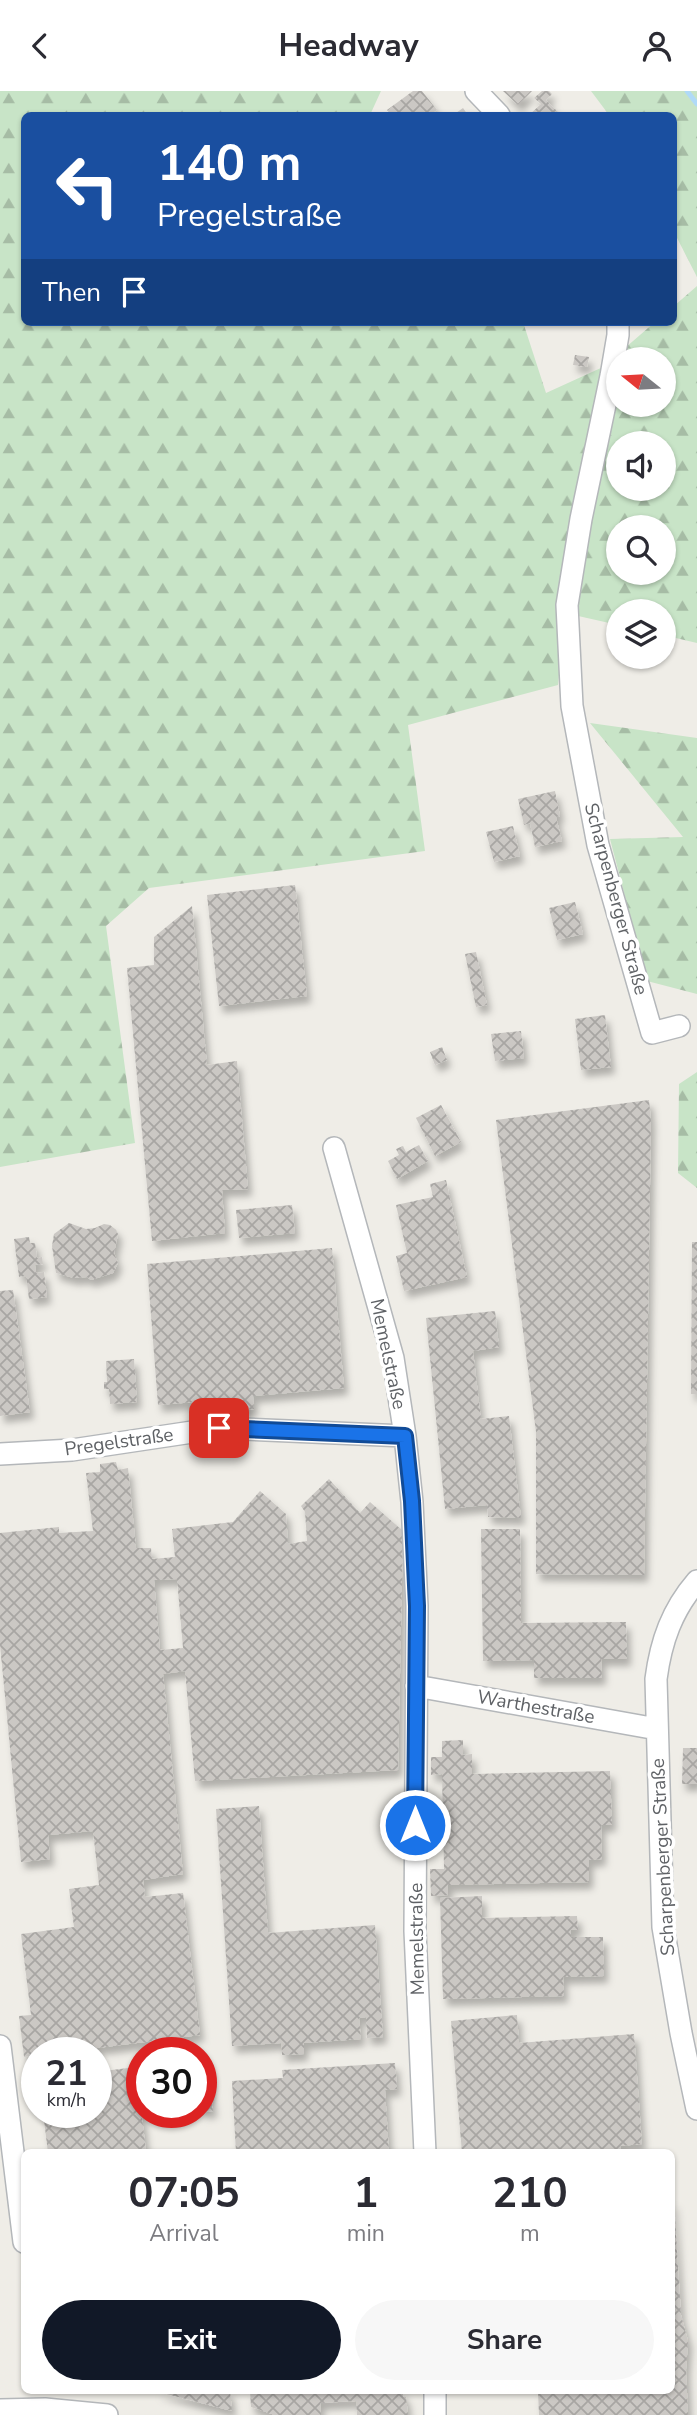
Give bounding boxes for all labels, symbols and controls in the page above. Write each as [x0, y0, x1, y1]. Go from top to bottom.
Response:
text: Headway [279, 24, 418, 67]
icon: back [21, 27, 59, 65]
icon: person [638, 27, 676, 65]
text: 140 m [157, 130, 301, 197]
icon: left [42, 140, 133, 231]
text: Pregelstraße [157, 194, 342, 237]
icon: arrive [115, 273, 153, 311]
text: Then [42, 275, 101, 310]
north arrow [606, 347, 676, 417]
map controls [606, 347, 676, 669]
button: sound [606, 431, 676, 501]
button: search [606, 515, 676, 585]
button: layers [606, 599, 676, 669]
street label: Scharpenberger Straße [578, 800, 654, 998]
street label: Memelstraße [364, 1296, 412, 1412]
pin [189, 1398, 249, 1458]
icon: arrive [200, 1409, 238, 1447]
street label: Pregelstraße [63, 1421, 175, 1463]
street label: Warthestraße [475, 1684, 597, 1730]
street label: Scharpenberger Straße [645, 1758, 681, 1956]
position arrow [378, 1788, 452, 1862]
street label: Memelstraße [403, 1883, 431, 1995]
speed limit sign: 30 [126, 2037, 217, 2128]
text: 21 [45, 2050, 88, 2097]
text: km/h [47, 2088, 86, 2112]
text: 07:05 [128, 2165, 239, 2222]
text: 1 [353, 2165, 378, 2222]
text: 210 [492, 2165, 568, 2222]
text: Arrival [149, 2218, 218, 2249]
text: min [347, 2218, 385, 2249]
text: m [520, 2218, 540, 2249]
button: Exit [42, 2300, 341, 2380]
button: Share [355, 2300, 654, 2380]

